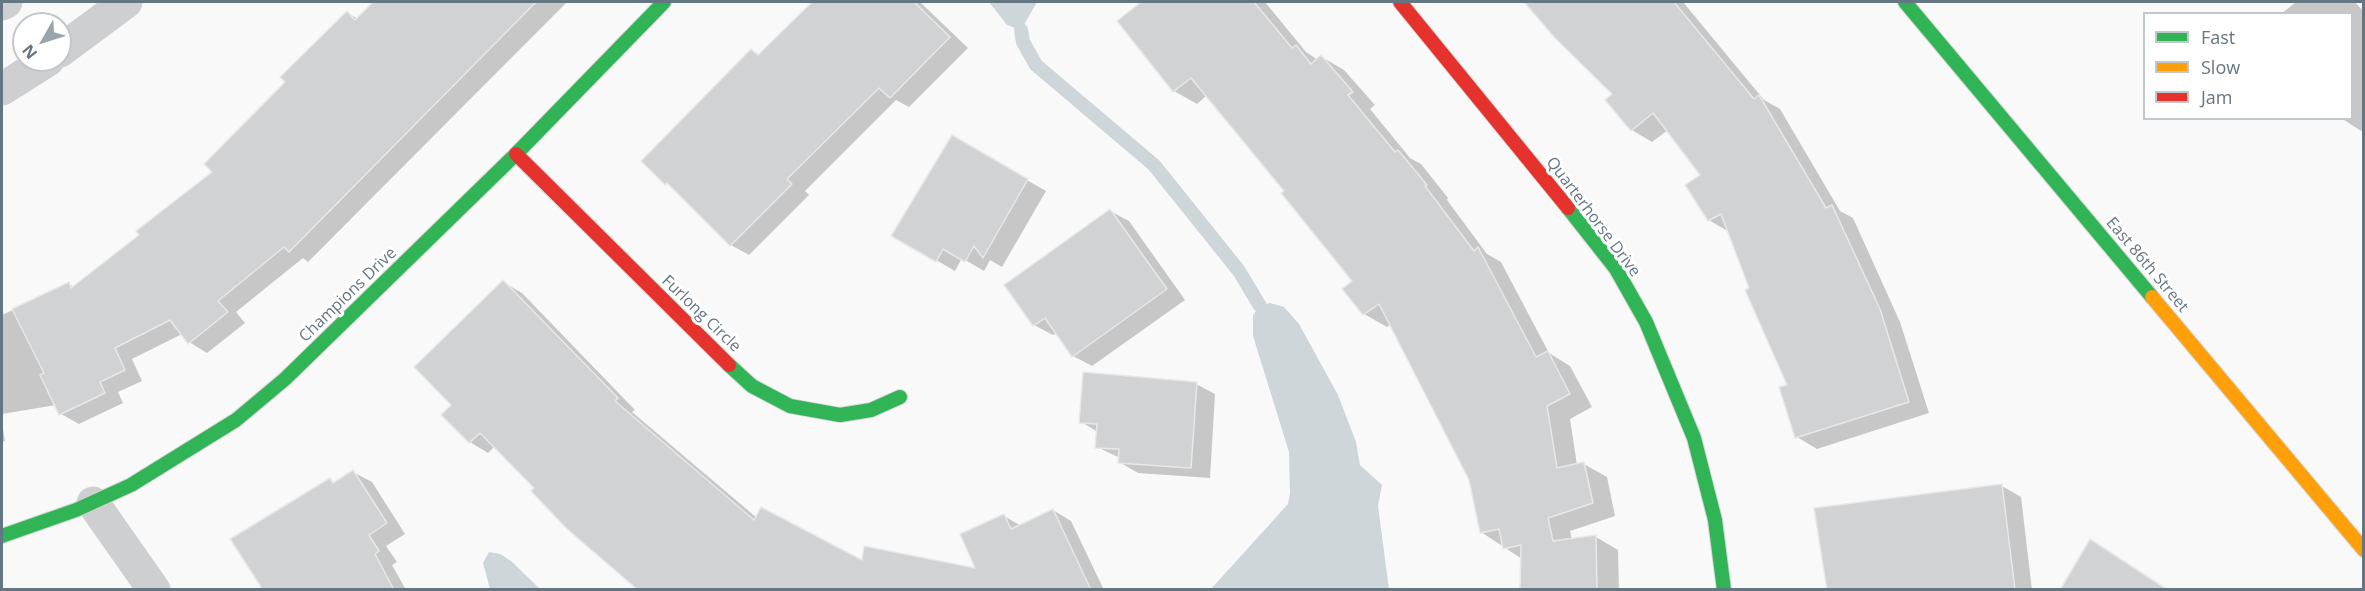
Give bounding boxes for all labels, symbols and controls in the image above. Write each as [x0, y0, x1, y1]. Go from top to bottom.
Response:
north arrow [12, 12, 72, 72]
legend [2143, 12, 2353, 120]
text: Fast [2201, 25, 2235, 49]
text: N [17, 40, 42, 64]
text: Slow [2201, 55, 2240, 79]
text: Jam [2201, 85, 2233, 109]
street label: Quarterhorse Drive [1542, 153, 1644, 281]
street label: East 86th Street [2102, 214, 2192, 316]
street label: Champions Drive [295, 244, 401, 346]
street label: Furlong Circle [658, 272, 744, 356]

